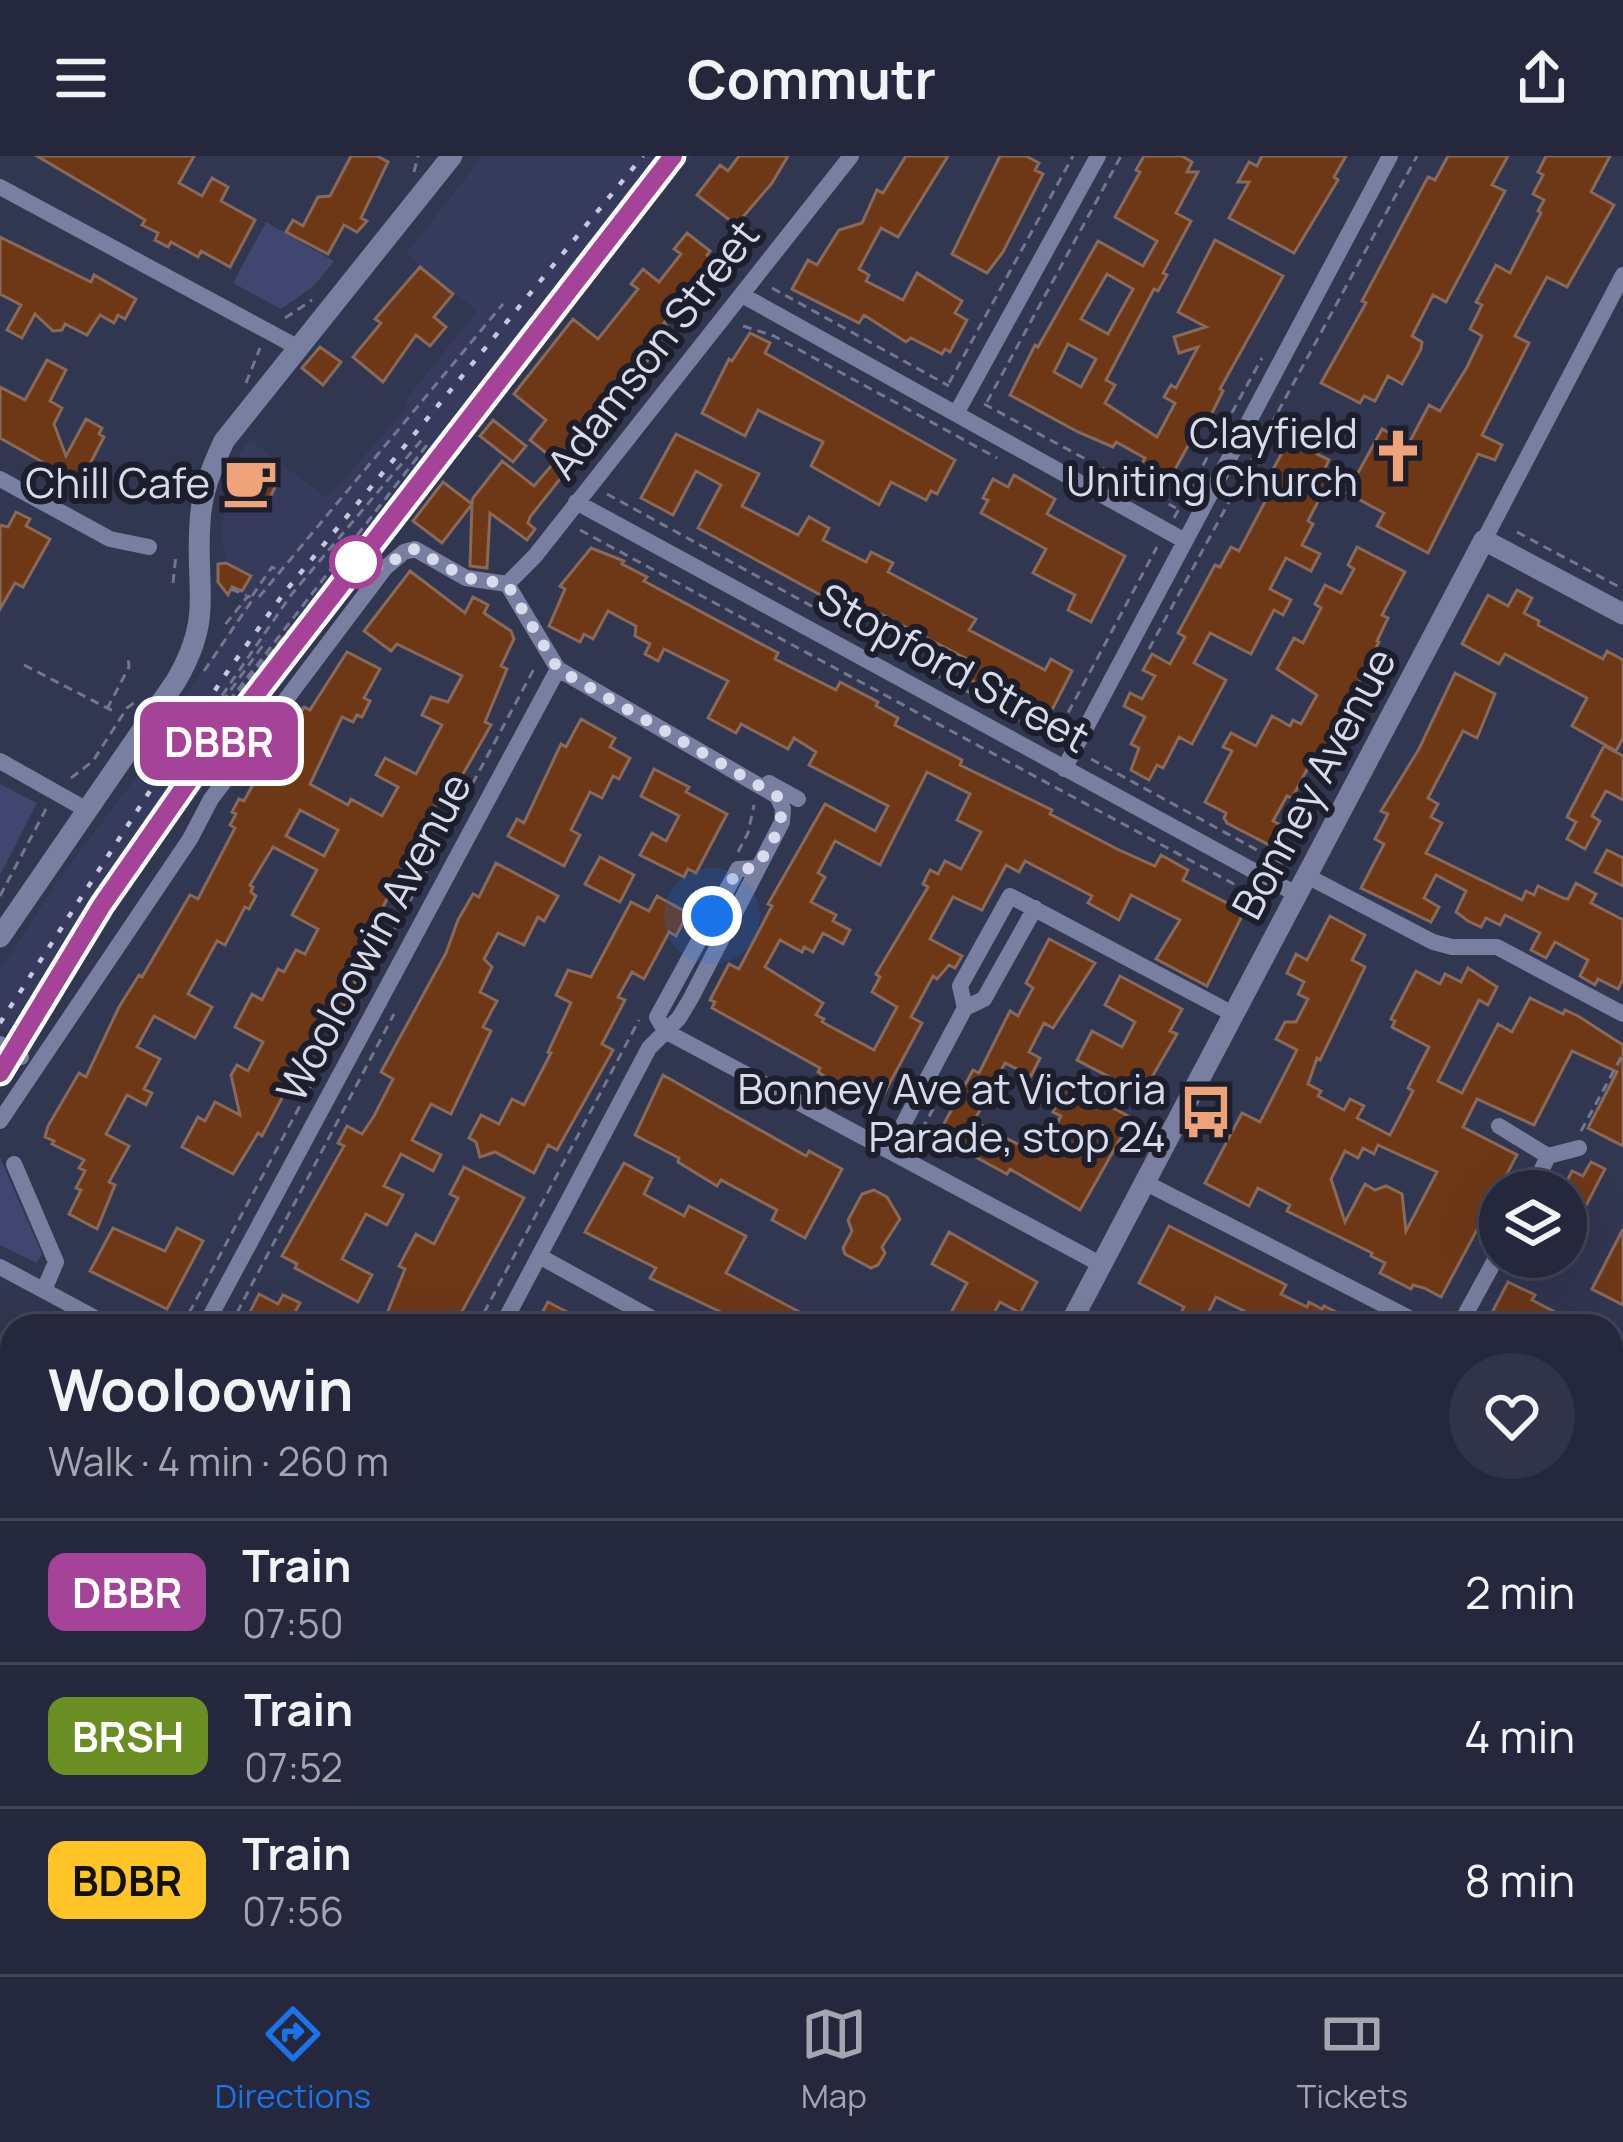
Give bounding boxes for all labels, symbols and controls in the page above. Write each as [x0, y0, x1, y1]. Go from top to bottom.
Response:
text: Commutr [687, 41, 936, 115]
icon: menu [48, 45, 114, 111]
icon: share [1509, 45, 1575, 111]
street label: Adamson Street [532, 207, 772, 491]
place label: Clayfield Uniting Church [1066, 403, 1358, 509]
church icon: Clayfield Uniting Church [1369, 427, 1427, 485]
place label: Chill Cafe [25, 453, 210, 511]
cafe icon: Chill Cafe [221, 453, 279, 511]
unlabelled marker [331, 537, 381, 587]
street label: Stopford Street [808, 568, 1100, 766]
street label: Bonney Avenue [1217, 637, 1409, 929]
line badge: DBBR [135, 702, 303, 780]
text: DBBR [164, 712, 274, 770]
street label: Wooloowin Avenue [262, 763, 484, 1111]
your location [682, 886, 742, 946]
place label: Bonney Ave at Victoria Parade, stop 24 [737, 1059, 1166, 1165]
bus stop icon: Bonney Ave at Victoria Parade, stop 24 [1177, 1083, 1235, 1141]
map controls [1479, 1170, 1587, 1278]
button: layers [1479, 1170, 1587, 1278]
text: Wooloowin [48, 1350, 353, 1428]
button: heart [1449, 1353, 1575, 1479]
text: Walk · 4 min · 260 m [48, 1434, 389, 1488]
text: Train [242, 1534, 351, 1596]
text: 2 min [1465, 1561, 1575, 1623]
text: DBBR [72, 1563, 182, 1621]
text: 07:50 [242, 1596, 344, 1650]
text: Train [244, 1678, 353, 1740]
text: 4 min [1464, 1705, 1575, 1767]
text: BRSH [72, 1707, 184, 1765]
text: 07:52 [244, 1740, 343, 1794]
text: Train [242, 1822, 351, 1884]
text: 8 min [1464, 1849, 1575, 1911]
text: BDBR [72, 1851, 182, 1909]
text: 07:56 [242, 1884, 344, 1938]
tab: Directions [215, 2001, 371, 2118]
tab: Map [801, 2001, 867, 2118]
tab: Tickets [1297, 2001, 1408, 2118]

